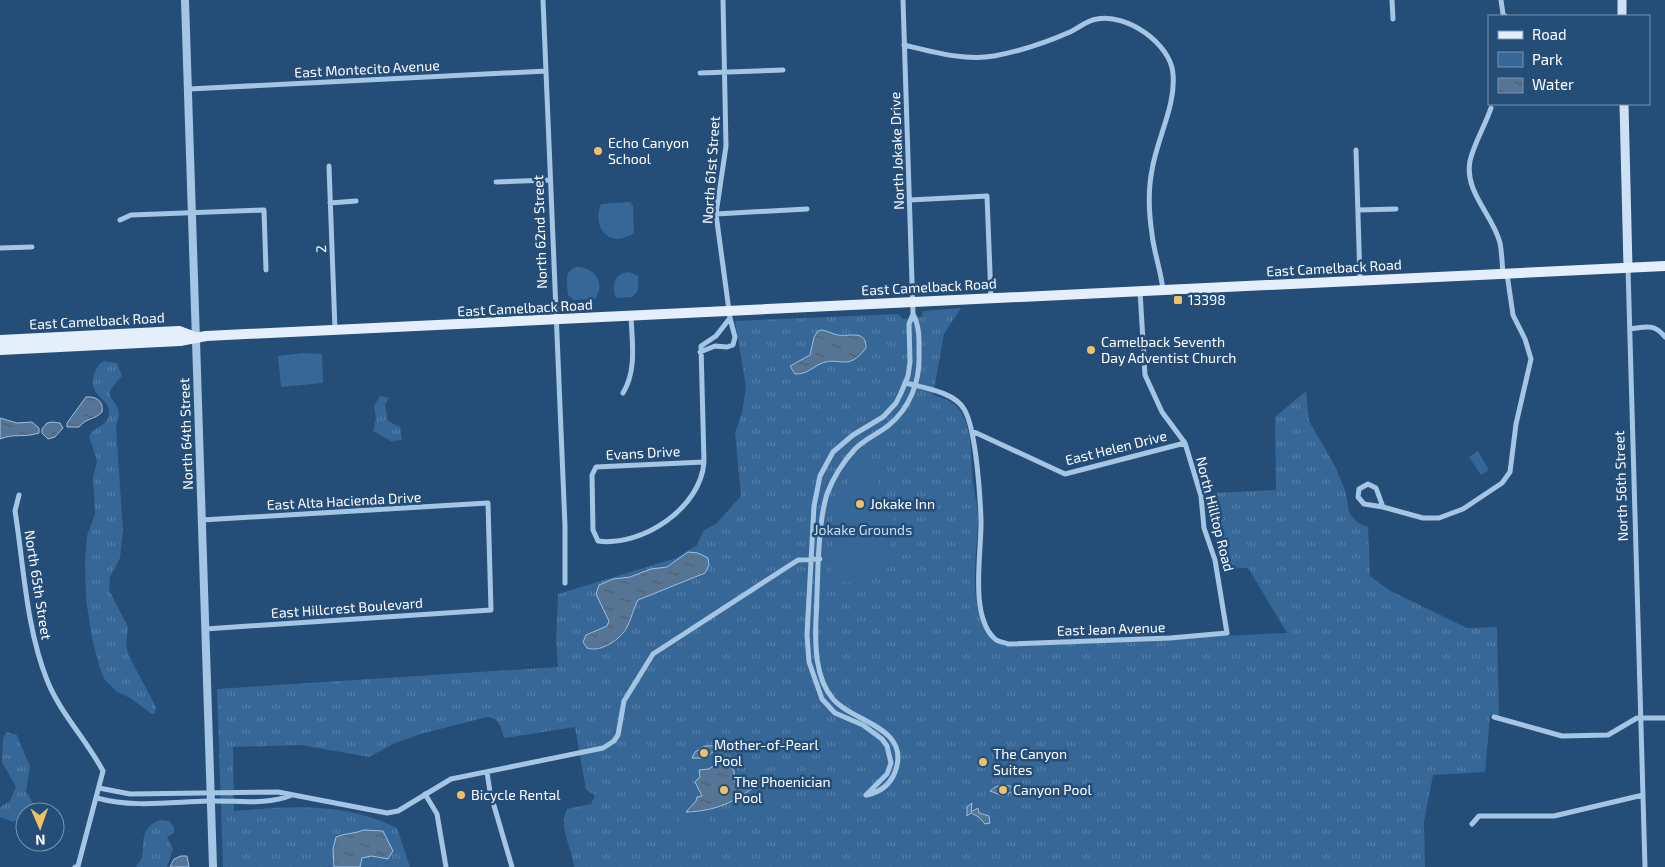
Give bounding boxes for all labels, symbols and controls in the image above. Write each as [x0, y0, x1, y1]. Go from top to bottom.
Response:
legend [1488, 15, 1650, 105]
text: Road [1532, 25, 1567, 43]
text: Park [1532, 50, 1563, 68]
street label: East Montecito Avenue [294, 56, 440, 81]
text: Water [1532, 75, 1574, 93]
street label: North Jokake Drive [886, 92, 907, 210]
street label: North 61st Street [698, 115, 723, 224]
place label: Echo Canyon School [608, 134, 689, 167]
marker: Echo Canyon School [592, 145, 604, 157]
street label: North 62nd Street [529, 175, 550, 289]
street label: 2 [312, 245, 329, 253]
street label: East Camelback Road [1266, 255, 1402, 280]
street label: East Camelback Road [861, 274, 997, 299]
place label: 13398 [1188, 291, 1226, 308]
marker: 13398 [1172, 294, 1184, 306]
street label: East Camelback Road [457, 295, 593, 320]
street label: East Camelback Road [29, 308, 165, 333]
place label: Camelback Seventh Day Adventist Church [1101, 333, 1236, 366]
marker: Camelback Seventh Day Adventist Church [1085, 344, 1097, 356]
street label: North 64th Street [175, 378, 196, 490]
street label: East Helen Drive [1063, 427, 1168, 468]
street label: North 56th Street [1610, 430, 1631, 542]
street label: Evans Drive [605, 442, 681, 463]
street label: North Hilltop Road [1193, 455, 1238, 573]
street label: East Alta Hacienda Drive [266, 488, 422, 513]
place label: Jokake Inn [870, 495, 935, 512]
marker: Jokake Inn [854, 498, 866, 510]
park label: Jokake Grounds [814, 521, 912, 538]
street label: North 65th Street [21, 529, 56, 641]
street label: East Hillcrest Boulevard [270, 594, 424, 621]
street label: East Jean Avenue [1056, 618, 1166, 639]
place label: Mother-of-Pearl Pool [714, 736, 820, 769]
place label: The Canyon Suites [993, 745, 1067, 778]
marker: Mother-of-Pearl Pool [698, 747, 710, 759]
marker: The Canyon Suites [977, 756, 989, 768]
place label: The Phoenician Pool [734, 773, 831, 806]
place label: Canyon Pool [1013, 781, 1092, 798]
marker: The Phoenician Pool [718, 784, 730, 796]
marker: Canyon Pool [997, 784, 1009, 796]
place label: Bicycle Rental [471, 786, 561, 803]
marker: Bicycle Rental [455, 789, 467, 801]
north arrow [15, 802, 65, 852]
text: N [35, 832, 46, 849]

